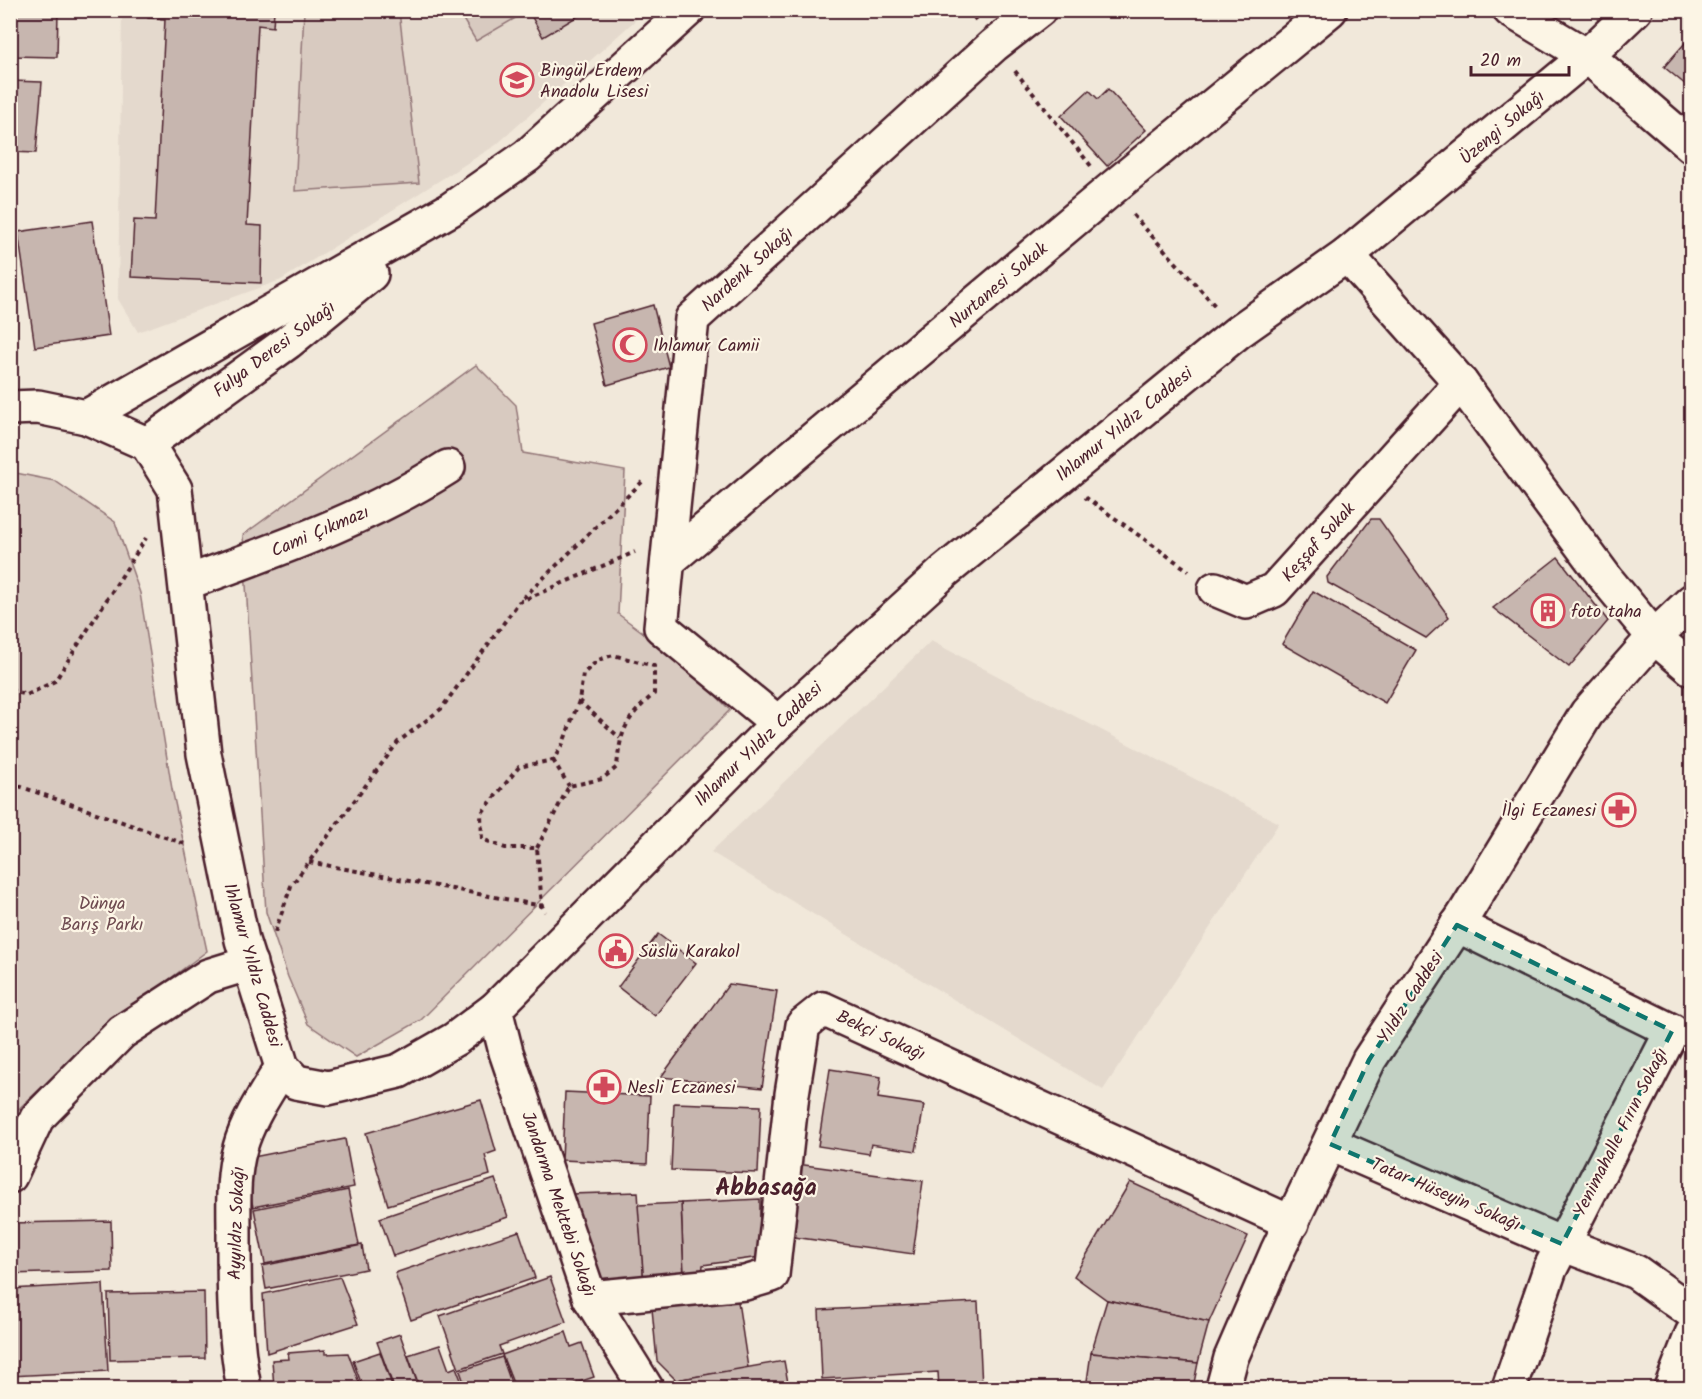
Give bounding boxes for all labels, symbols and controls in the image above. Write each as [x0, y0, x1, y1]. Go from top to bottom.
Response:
scale bar [1471, 39, 1568, 77]
text: 20 m [1480, 47, 1521, 76]
place label: Bingül Erdem Anadolu Lisesi [540, 57, 649, 107]
school or university icon: Bingül Erdem Anadolu Lisesi [499, 62, 535, 98]
street label: Üzengi Sokağı [1454, 84, 1552, 173]
street label: Nardenk Sokağı [695, 220, 801, 320]
street label: Nurtanesi Sokak [943, 235, 1055, 337]
street label: Fulya Deresi Sokağı [207, 294, 342, 406]
mosque icon: Ihlamur Camii [612, 327, 648, 363]
place label: Ihlamur Camii [653, 332, 760, 361]
street label: Ihlamur Yıldız Caddesi [1050, 360, 1201, 490]
street label: Keşşaf Sokak [1275, 496, 1364, 590]
street label: Cami Çıkmazı [267, 499, 374, 566]
building icon: foto taha [1530, 593, 1566, 629]
place label: foto taha [1571, 598, 1642, 627]
street label: Ihlamur Yıldız Caddesi [688, 675, 831, 814]
pharmacy icon: İlgi Eczanesi [1601, 792, 1637, 828]
place label: İlgi Eczanesi [1501, 797, 1597, 826]
street label: Ihlamur Yıldız Caddesi [214, 880, 289, 1052]
park label: Dünya Barış Parkı [61, 890, 143, 940]
public building icon: Süslü Karakol [598, 933, 634, 969]
place label: Süslü Karakol [639, 938, 740, 967]
street label: Yıldız Caddesi [1370, 945, 1453, 1050]
street label: Bekçi Sokağı [831, 1003, 930, 1070]
street label: Yenimahalle Fırın Sokağı [1566, 1043, 1677, 1222]
pharmacy icon: Nesli Eczanesi [586, 1069, 622, 1105]
place label: Nesli Eczanesi [627, 1074, 736, 1103]
street label: Jandarma Mektebi Sokağı [512, 1108, 603, 1301]
street label: Tatar Hüseyin Sokağı [1366, 1151, 1525, 1240]
street label: Ayyıldız Sokağı [221, 1166, 254, 1280]
district label: Abbasağa [715, 1169, 817, 1208]

